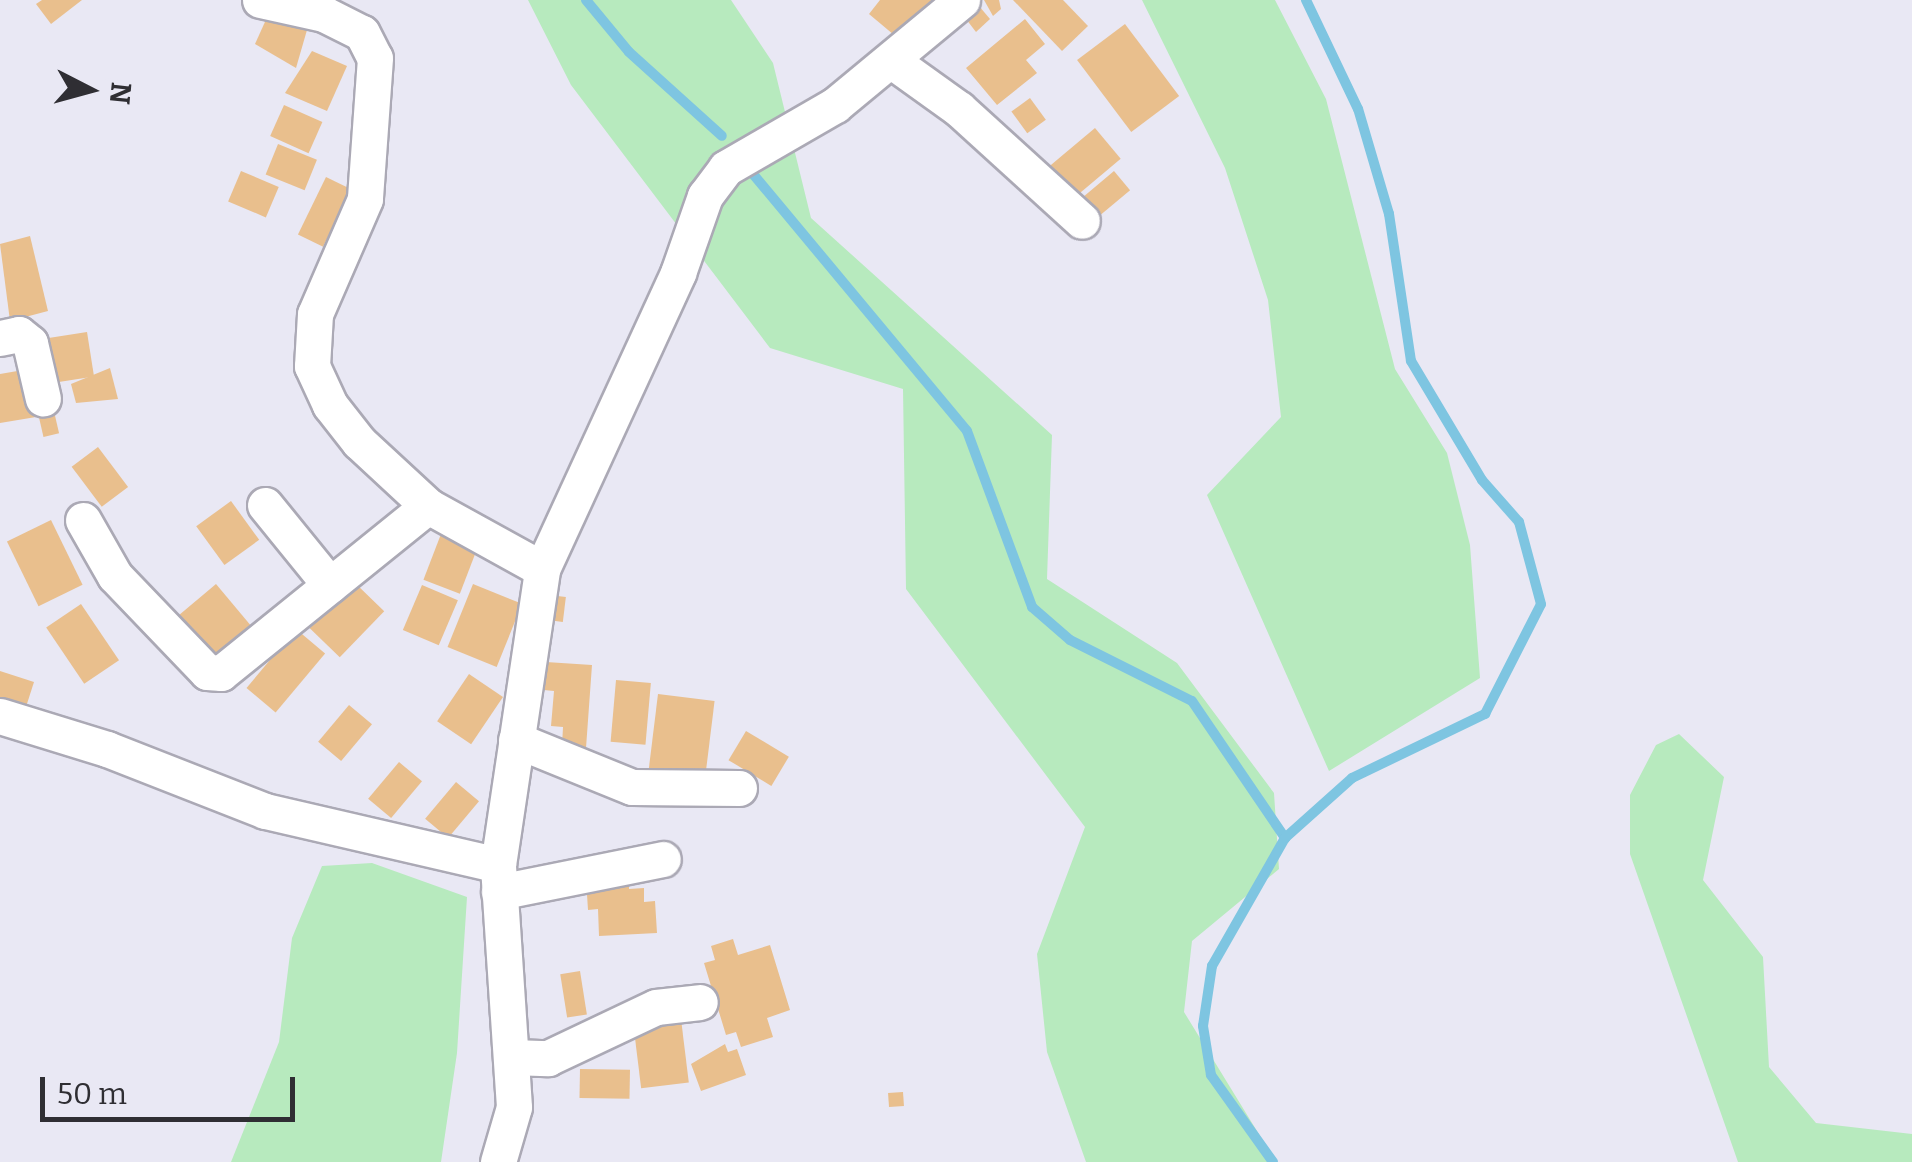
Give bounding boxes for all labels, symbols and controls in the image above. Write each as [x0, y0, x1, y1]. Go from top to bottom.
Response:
north arrow [40, 40, 140, 140]
text: N [103, 81, 138, 106]
scale bar [45, 1057, 300, 1119]
text: 50 m [57, 1076, 127, 1112]

